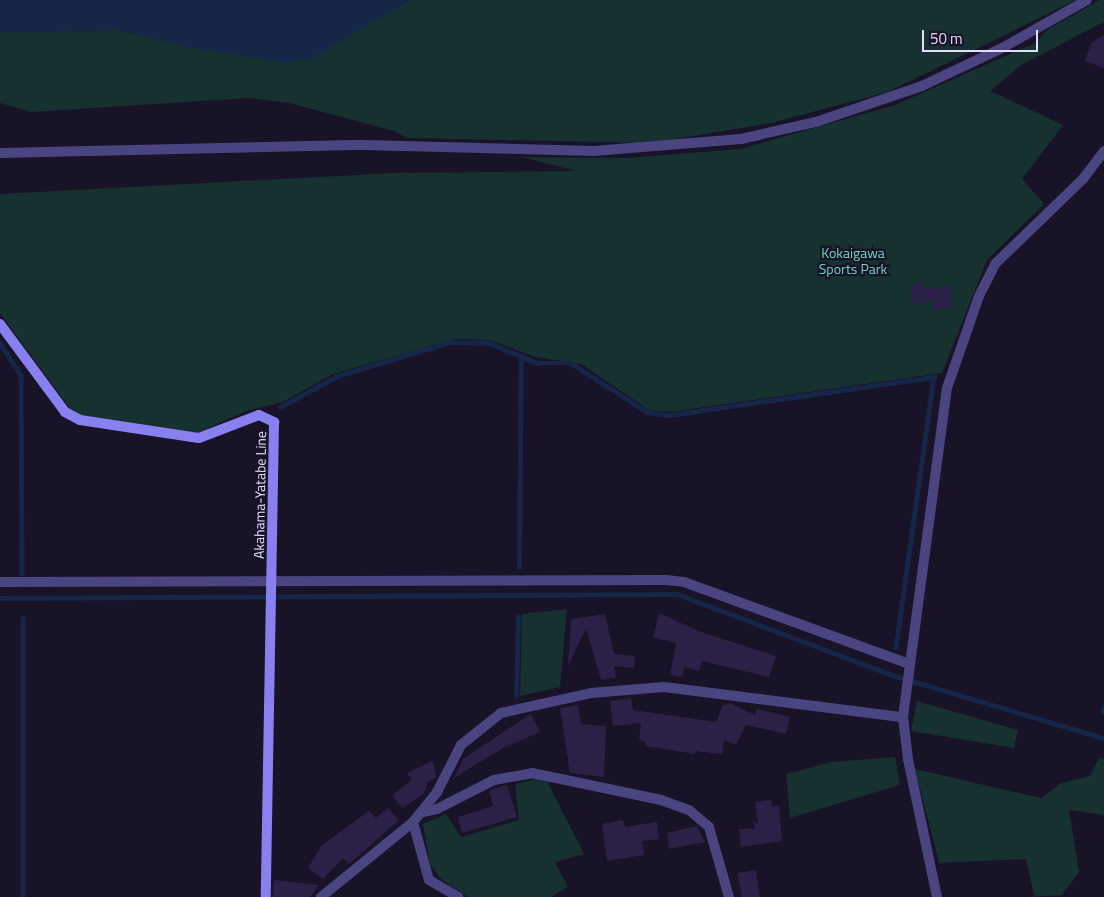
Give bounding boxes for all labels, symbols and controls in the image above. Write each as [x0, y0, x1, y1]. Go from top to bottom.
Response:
scale bar [924, 20, 1040, 52]
text: 50 m [930, 27, 963, 50]
park label: Kokaigawa Sports Park [819, 245, 887, 278]
street label: Akahama-Yatabe Line [250, 431, 270, 559]

